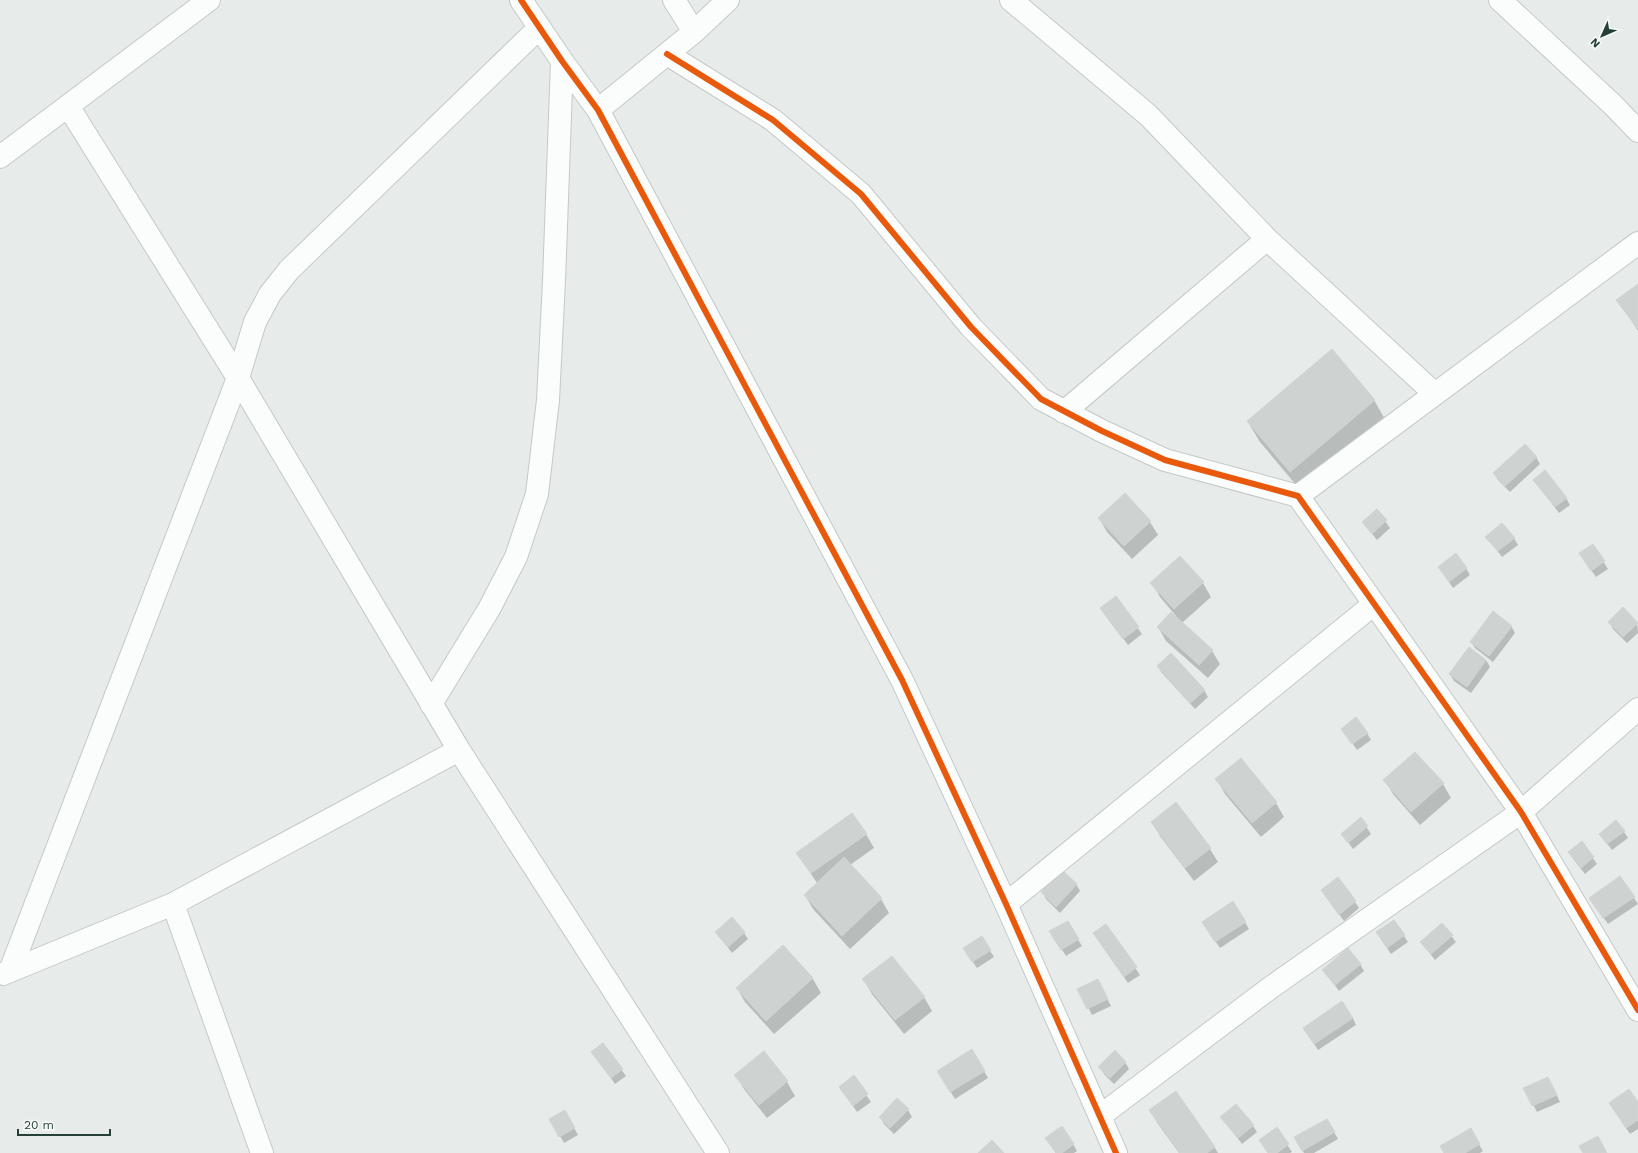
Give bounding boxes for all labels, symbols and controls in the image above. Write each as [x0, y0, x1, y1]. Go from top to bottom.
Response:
north arrow [1582, 16, 1622, 56]
text: N [1588, 35, 1603, 50]
scale bar [18, 1111, 110, 1137]
text: 20 m [24, 1118, 54, 1132]

